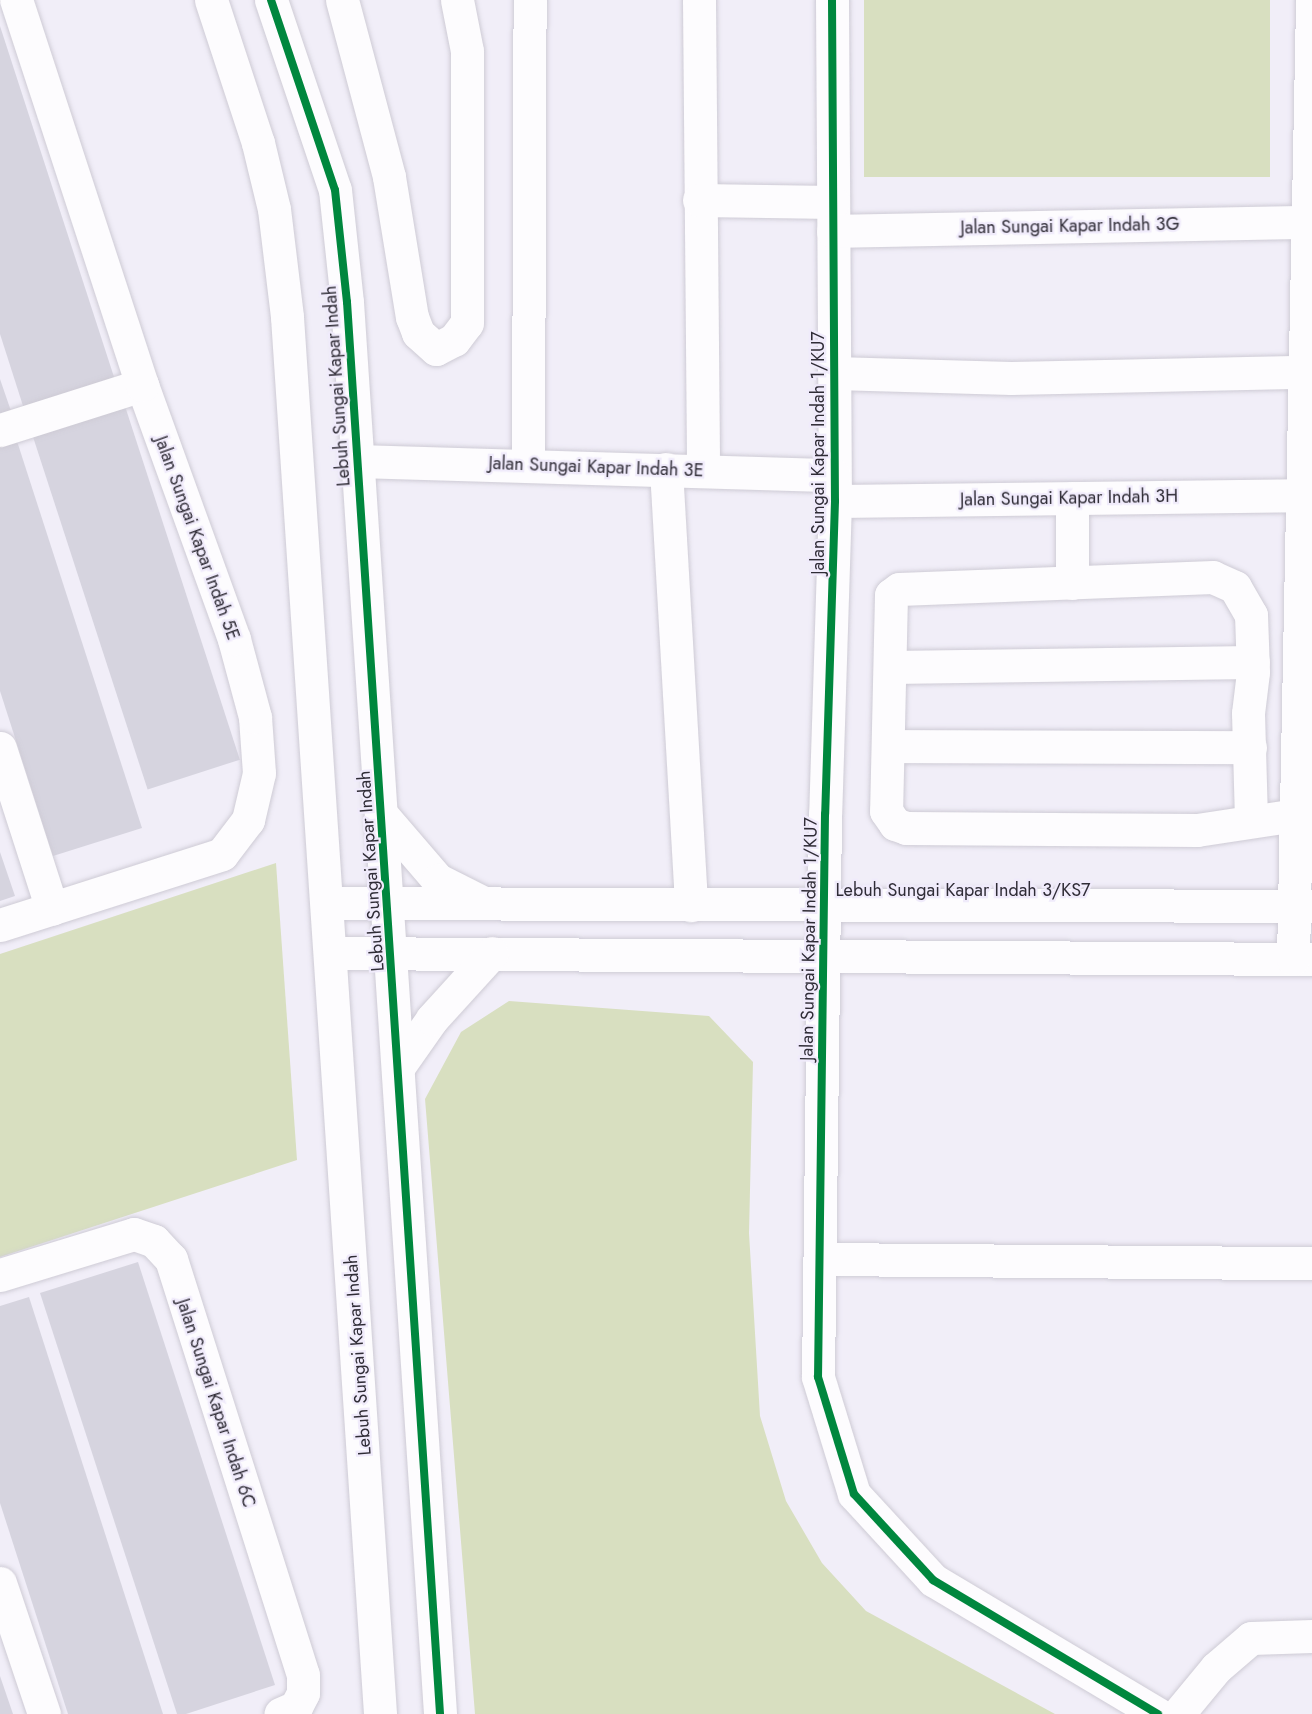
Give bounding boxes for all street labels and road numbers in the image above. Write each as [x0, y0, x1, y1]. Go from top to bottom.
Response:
street label: Jalan Sungai Kapar Indah 3G [960, 213, 1180, 239]
street label: Lebuh Sungai Kapar Indah [319, 285, 355, 487]
street label: Jalan Sungai Kapar Indah 1/KU7 [807, 331, 829, 575]
street label: Jalan Sungai Kapar Indah 5E [150, 433, 244, 643]
street label: Jalan Sungai Kapar Indah 3E [488, 452, 704, 482]
street label: Jalan Sungai Kapar Indah 3H [960, 485, 1178, 511]
street label: Lebuh Sungai Kapar Indah [353, 770, 389, 972]
street label: Jalan Sungai Kapar Indah 1/KU7 [796, 817, 822, 1061]
street label: Lebuh Sungai Kapar Indah 3/KS7 [836, 879, 1090, 901]
street label: Lebuh Sungai Kapar Indah [340, 1254, 376, 1456]
street label: Jalan Sungai Kapar Indah 6C [172, 1296, 260, 1510]

